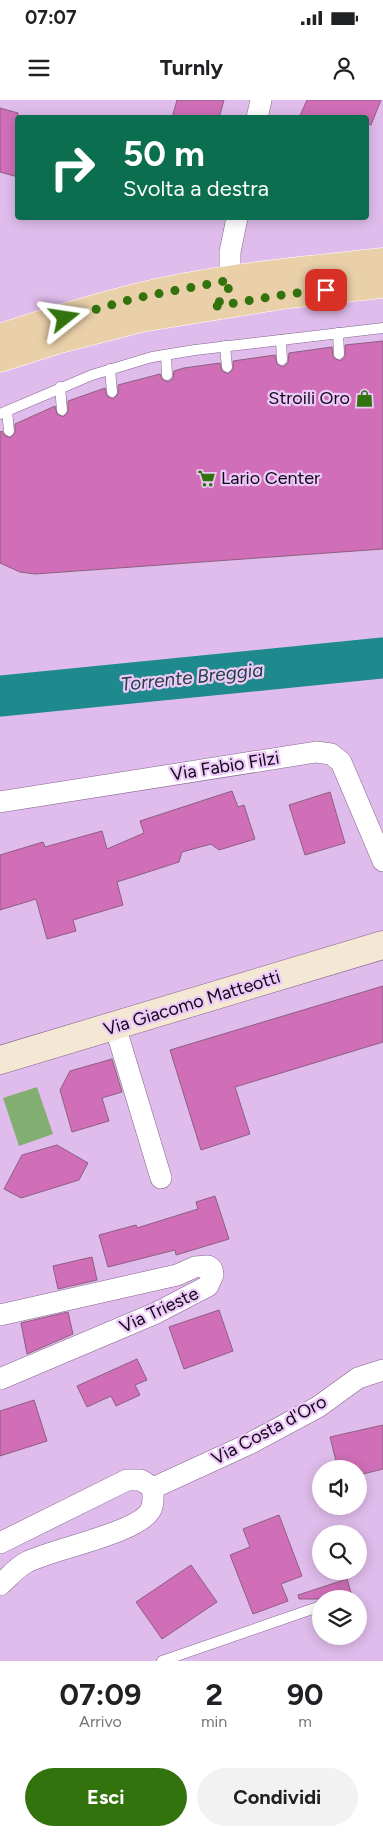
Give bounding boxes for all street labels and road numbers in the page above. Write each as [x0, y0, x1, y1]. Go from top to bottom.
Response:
street label: Via Fabio Filzi [169, 747, 281, 785]
street label: Via Giacomo Matteotti [101, 966, 283, 1040]
street label: Via Trieste [116, 1282, 202, 1338]
street label: Via Costa d'Oro [208, 1390, 330, 1470]

